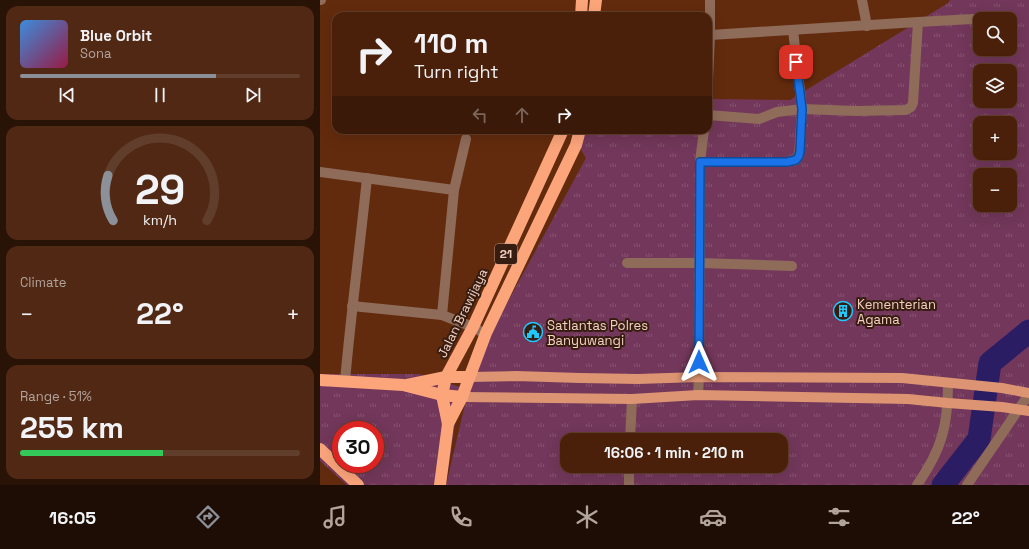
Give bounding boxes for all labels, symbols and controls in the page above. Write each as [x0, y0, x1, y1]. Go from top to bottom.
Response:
map controls [973, 12, 1017, 212]
button: search [973, 12, 1017, 56]
text: 110 m [414, 25, 488, 61]
text: Blue Orbit [80, 26, 152, 45]
icon: right [348, 28, 400, 80]
text: Sona [80, 45, 111, 62]
pin [779, 45, 813, 79]
icon: arrive [785, 51, 807, 73]
text: Turn right [414, 60, 498, 83]
button: layers [973, 64, 1017, 108]
icon: previous [56, 84, 78, 106]
icon: pause [149, 84, 171, 106]
icon: next [242, 84, 264, 106]
icon: left [469, 104, 491, 126]
icon: ahead [511, 104, 533, 126]
icon: right [553, 104, 575, 126]
button: + [973, 116, 1017, 160]
text: 29 [135, 162, 185, 215]
button: − [973, 168, 1017, 212]
text: km/h [143, 210, 177, 228]
road number: 21 [495, 244, 517, 264]
street label: Jalan Brawijaya [434, 265, 492, 361]
text: Climate [20, 274, 66, 291]
text: 22° [136, 294, 184, 333]
place label: Kementerian Agama [857, 296, 936, 328]
text: − [20, 300, 34, 328]
text: + [286, 300, 300, 328]
building icon: Kementerian Agama [832, 300, 854, 322]
place label: Satlantas Polres Banyuwangi [547, 317, 648, 349]
public building icon: Satlantas Polres Banyuwangi [522, 321, 544, 343]
position arrow [678, 341, 720, 383]
text: Range · 51% [20, 388, 92, 405]
text: 255 km [20, 408, 124, 447]
speed limit sign: 30 [332, 421, 384, 473]
text: 16:06 · 1 min · 210 m [604, 443, 744, 462]
icon: directions [194, 503, 222, 531]
icon: music [321, 503, 349, 531]
icon: phone [447, 503, 475, 531]
icon: climate [573, 503, 601, 531]
icon: car [699, 503, 727, 531]
icon: filters [825, 503, 853, 531]
text: 16:05 [49, 506, 96, 529]
text: 22° [951, 506, 980, 529]

